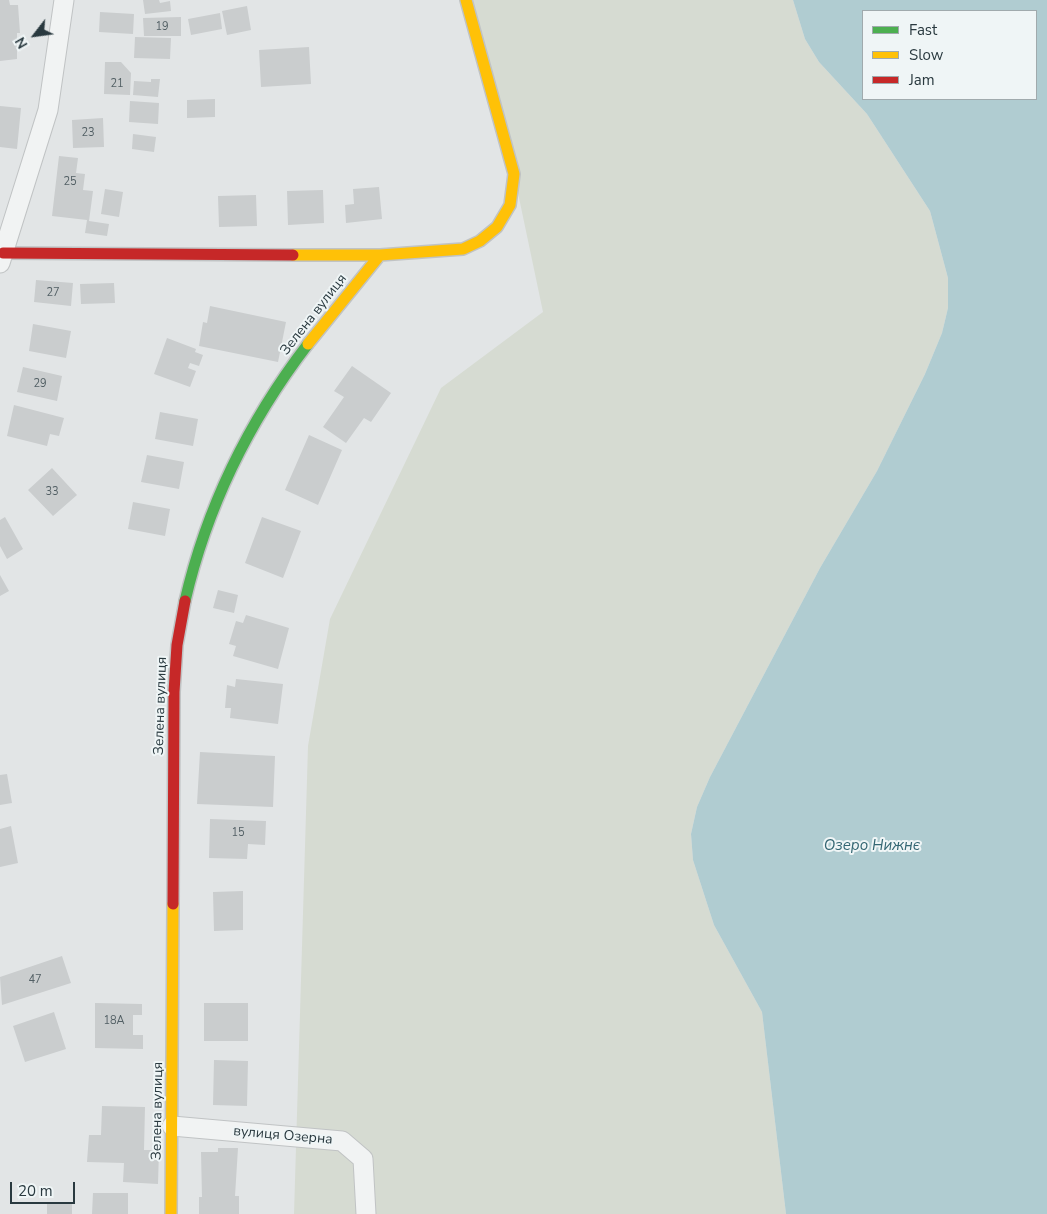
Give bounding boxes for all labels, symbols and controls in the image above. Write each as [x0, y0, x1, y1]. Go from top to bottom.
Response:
north arrow [10, 10, 60, 60]
legend [862, 10, 1037, 100]
house number: 19 [155, 20, 169, 34]
text: Fast [909, 20, 937, 40]
text: N [11, 33, 32, 52]
text: Slow [909, 45, 943, 65]
text: Jam [909, 70, 935, 90]
house number: 21 [110, 77, 124, 91]
house number: 23 [81, 126, 95, 140]
house number: 25 [63, 175, 77, 189]
street label: Зелена вулиця [277, 271, 351, 359]
house number: 27 [46, 286, 60, 300]
house number: 29 [33, 377, 47, 391]
house number: 33 [45, 485, 59, 499]
street label: Зелена вулиця [151, 657, 171, 755]
house number: 15 [231, 826, 245, 840]
water label: Озеро Нижнє [824, 837, 920, 855]
house number: 47 [28, 973, 42, 987]
house number: 18А [103, 1014, 125, 1028]
street label: Зелена вулиця [149, 1062, 167, 1160]
street label: вулиця Озерна [233, 1123, 333, 1149]
scale bar [12, 1172, 78, 1204]
text: 20 m [18, 1181, 53, 1201]

